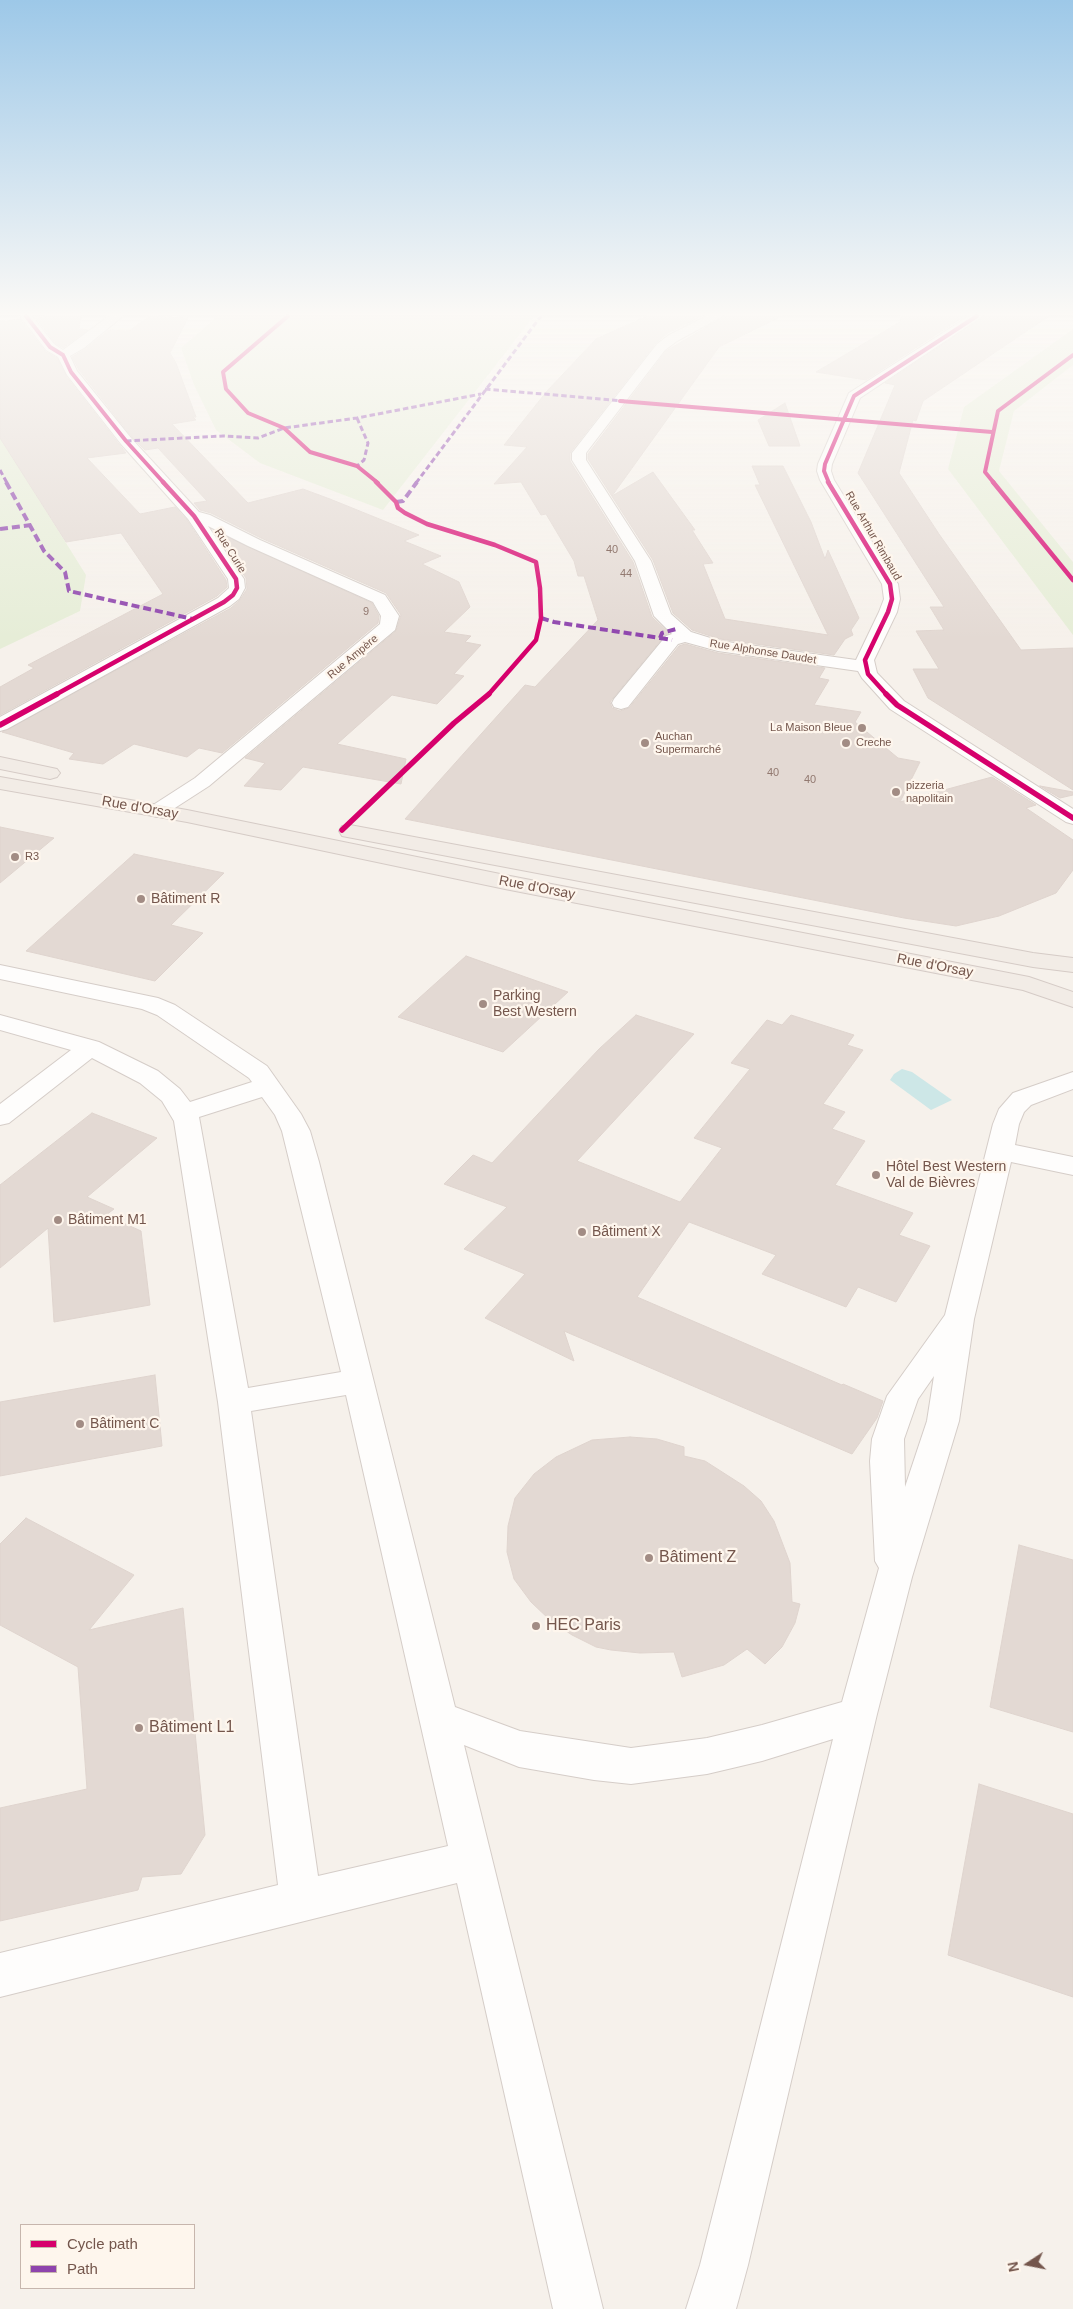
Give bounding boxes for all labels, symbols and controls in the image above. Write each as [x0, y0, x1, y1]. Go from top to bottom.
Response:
street label: Rue Arthur Rimbaud [842, 489, 904, 583]
street label: Rue Curie [211, 527, 249, 575]
house number: 40 [606, 543, 618, 557]
house number: 44 [620, 567, 632, 581]
house number: 9 [363, 605, 369, 619]
street label: Rue Ampère [325, 632, 381, 682]
street label: Rue Alphonse Daudet [709, 637, 817, 667]
place label: La Maison Bleue [770, 721, 852, 735]
marker: La Maison Bleue [856, 722, 868, 734]
place label: Auchan Supermarché [655, 730, 721, 756]
place label: Creche [856, 736, 891, 750]
marker: Auchan Supermarché [639, 737, 651, 749]
marker: Creche [840, 737, 852, 749]
house number: 40 [767, 766, 779, 780]
house number: 40 [804, 773, 816, 787]
place label: pizzeria napolitain [906, 779, 953, 805]
marker: pizzeria napolitain [890, 786, 902, 798]
street label: Rue d'Orsay [100, 793, 180, 823]
place label: R3 [25, 850, 39, 864]
marker: R3 [9, 851, 21, 863]
street label: Rue d'Orsay [497, 872, 577, 904]
place label: Bâtiment R [151, 891, 220, 907]
marker: Bâtiment R [135, 893, 147, 905]
street label: Rue d'Orsay [895, 950, 975, 982]
place label: Parking Best Western [493, 988, 577, 1020]
marker: Parking Best Western [477, 998, 489, 1010]
place label: Hôtel Best Western Val de Bièvres [886, 1159, 1006, 1192]
marker: Hôtel Best Western Val de Bièvres [870, 1169, 882, 1181]
place label: Bâtiment M1 [68, 1212, 147, 1228]
marker: Bâtiment M1 [52, 1214, 64, 1226]
place label: Bâtiment X [592, 1224, 660, 1240]
marker: Bâtiment X [576, 1226, 588, 1238]
place label: Bâtiment C [90, 1416, 159, 1432]
marker: Bâtiment C [74, 1418, 86, 1430]
place label: Bâtiment Z [659, 1548, 736, 1568]
marker: Bâtiment Z [643, 1552, 655, 1564]
place label: HEC Paris [546, 1616, 621, 1636]
marker: HEC Paris [530, 1620, 542, 1632]
place label: Bâtiment L1 [149, 1718, 234, 1738]
marker: Bâtiment L1 [133, 1722, 145, 1734]
legend [20, 2224, 195, 2289]
text: Cycle path [67, 2235, 138, 2252]
north arrow [1003, 2239, 1053, 2289]
text: Path [67, 2260, 98, 2277]
text: N [1004, 2260, 1022, 2273]

